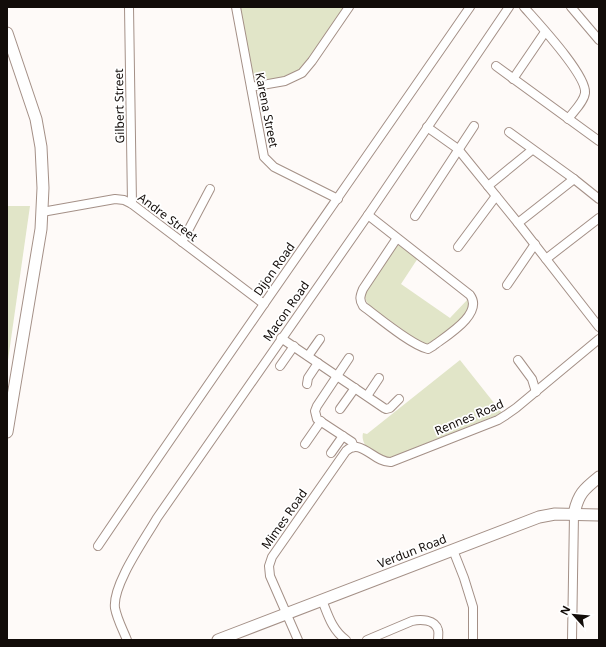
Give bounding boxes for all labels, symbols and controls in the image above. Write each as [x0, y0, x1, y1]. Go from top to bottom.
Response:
street label: Gilbert Street [110, 68, 128, 144]
street label: Karena Street [251, 71, 283, 150]
street label: Andre Street [135, 189, 202, 245]
street label: Dijon Road [249, 239, 299, 299]
street label: Macon Road [259, 277, 313, 345]
street label: Rennes Road [432, 395, 506, 439]
street label: Mimes Road [257, 486, 311, 552]
street label: Verdun Road [375, 530, 449, 572]
north arrow [554, 595, 594, 635]
text: N [556, 603, 573, 618]

